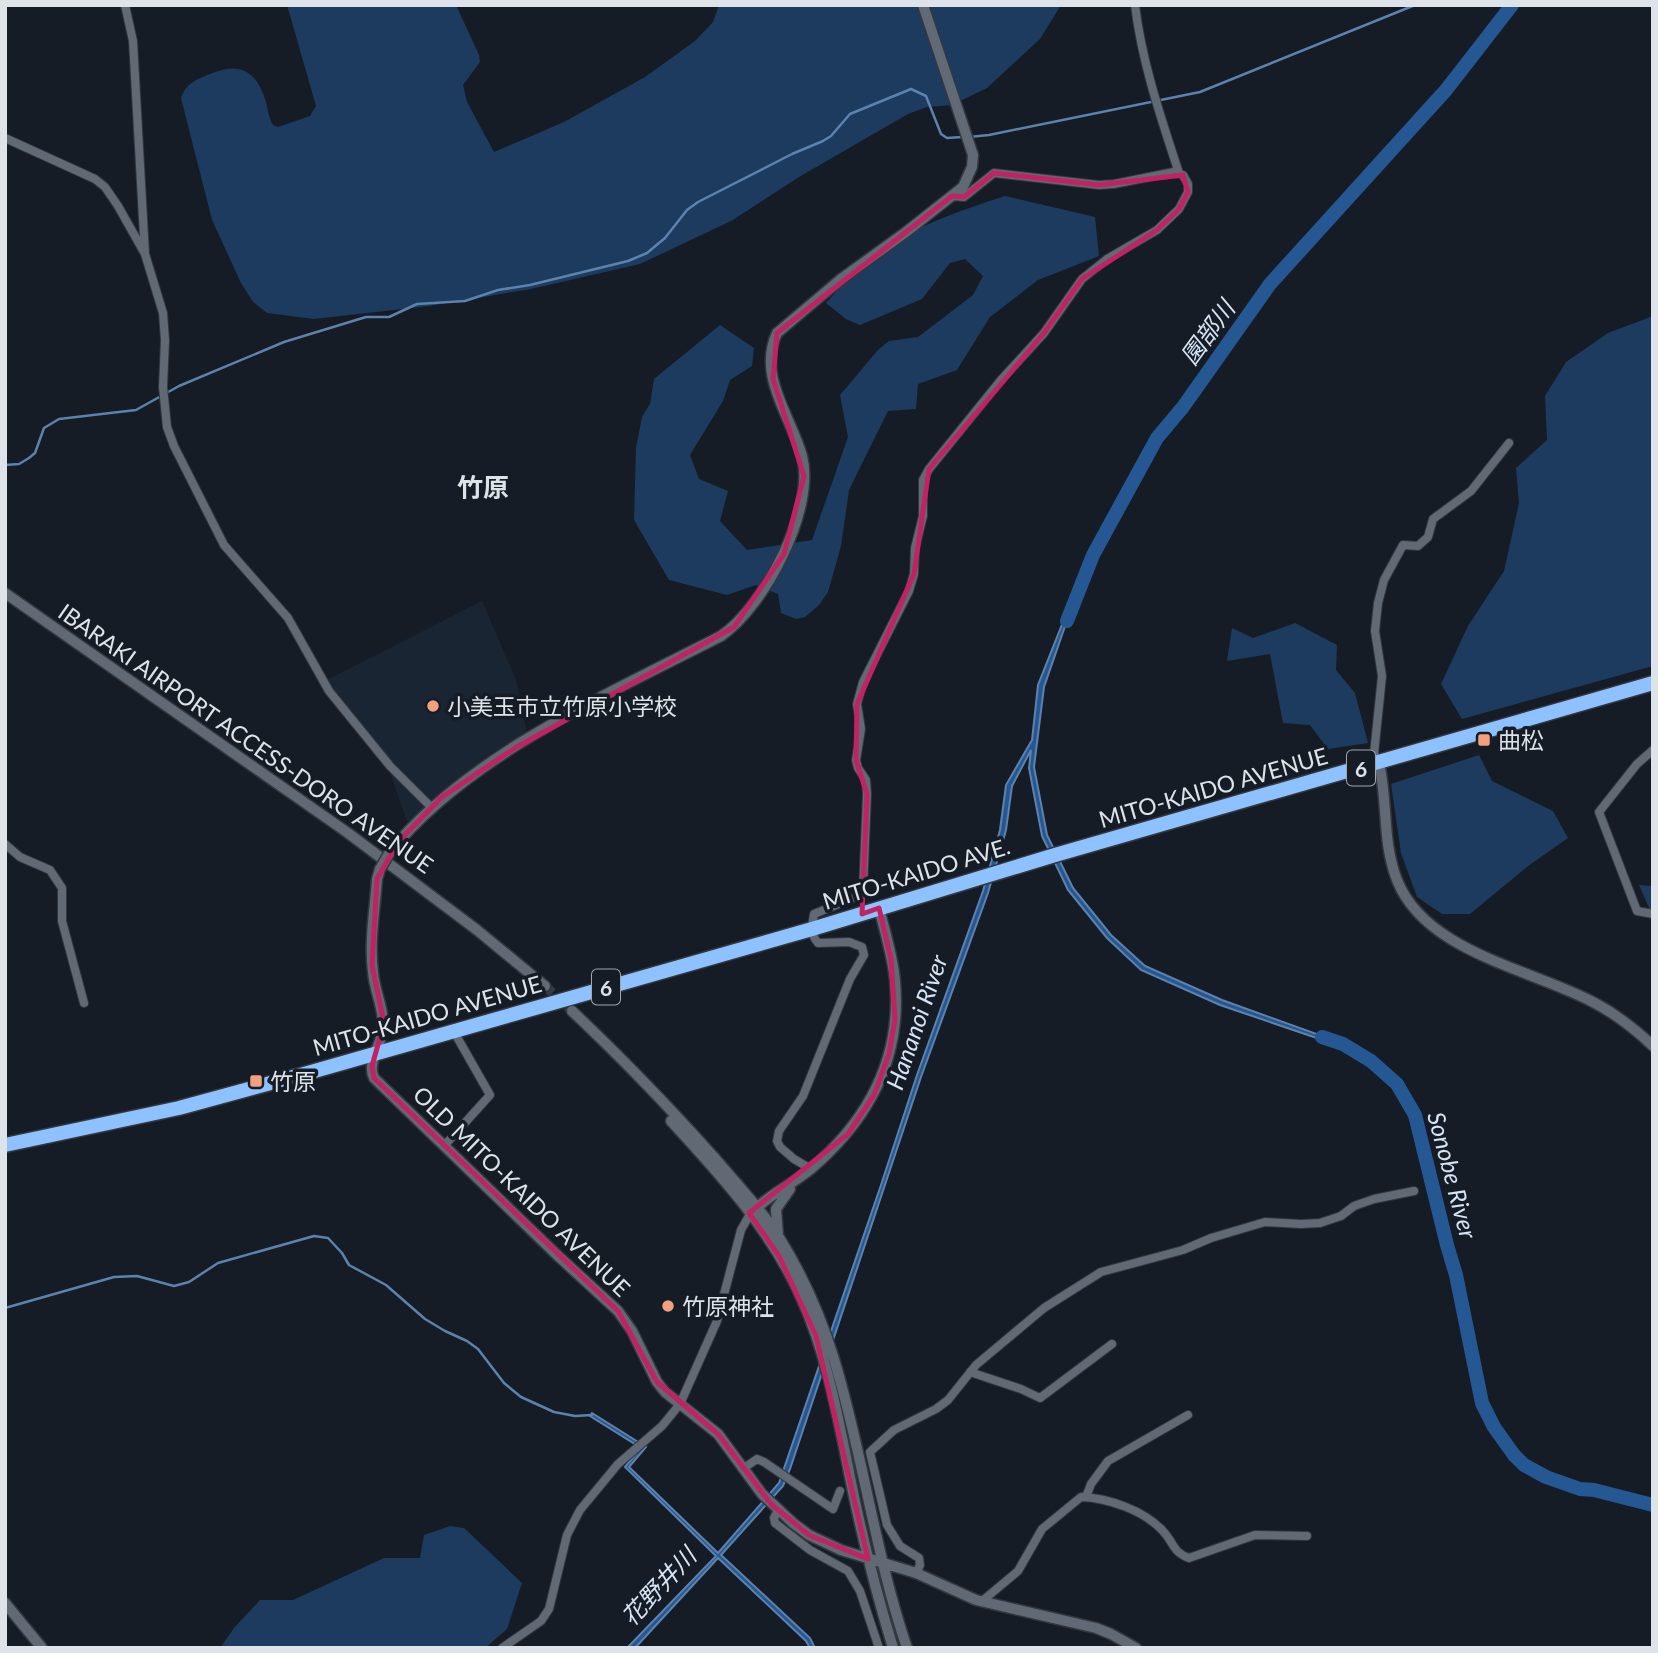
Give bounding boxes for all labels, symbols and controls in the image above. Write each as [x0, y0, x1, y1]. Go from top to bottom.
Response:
water label: 園部川 [1174, 292, 1242, 370]
district label: 竹原 [457, 471, 509, 503]
street label: IBARAKI AIRPORT ACCESS-DORO AVENUE [53, 597, 439, 879]
place label: 小美玉市立竹原小学校 [447, 692, 677, 720]
marker: 小美玉市立竹原小学校 [425, 698, 441, 714]
place label: 曲松 [1498, 726, 1544, 754]
marker: 曲松 [1476, 732, 1492, 748]
street label: MITO-KAIDO AVENUE [1095, 741, 1331, 833]
road number: 6 [1347, 750, 1375, 786]
street label: MITO-KAIDO AVE. [819, 831, 1013, 915]
water label: Hananoi River [879, 950, 953, 1093]
street label: MITO-KAIDO AVENUE [309, 969, 545, 1061]
road number: 6 [592, 970, 620, 1004]
place label: 竹原 [270, 1067, 316, 1095]
marker: 竹原 [248, 1073, 264, 1089]
street label: OLD MITO-KAIDO AVENUE [408, 1080, 636, 1302]
water label: Sonobe River [1422, 1109, 1484, 1242]
place label: 竹原神社 [682, 1292, 774, 1320]
marker: 竹原神社 [660, 1298, 676, 1314]
water label: 花野井川 [615, 1539, 703, 1631]

